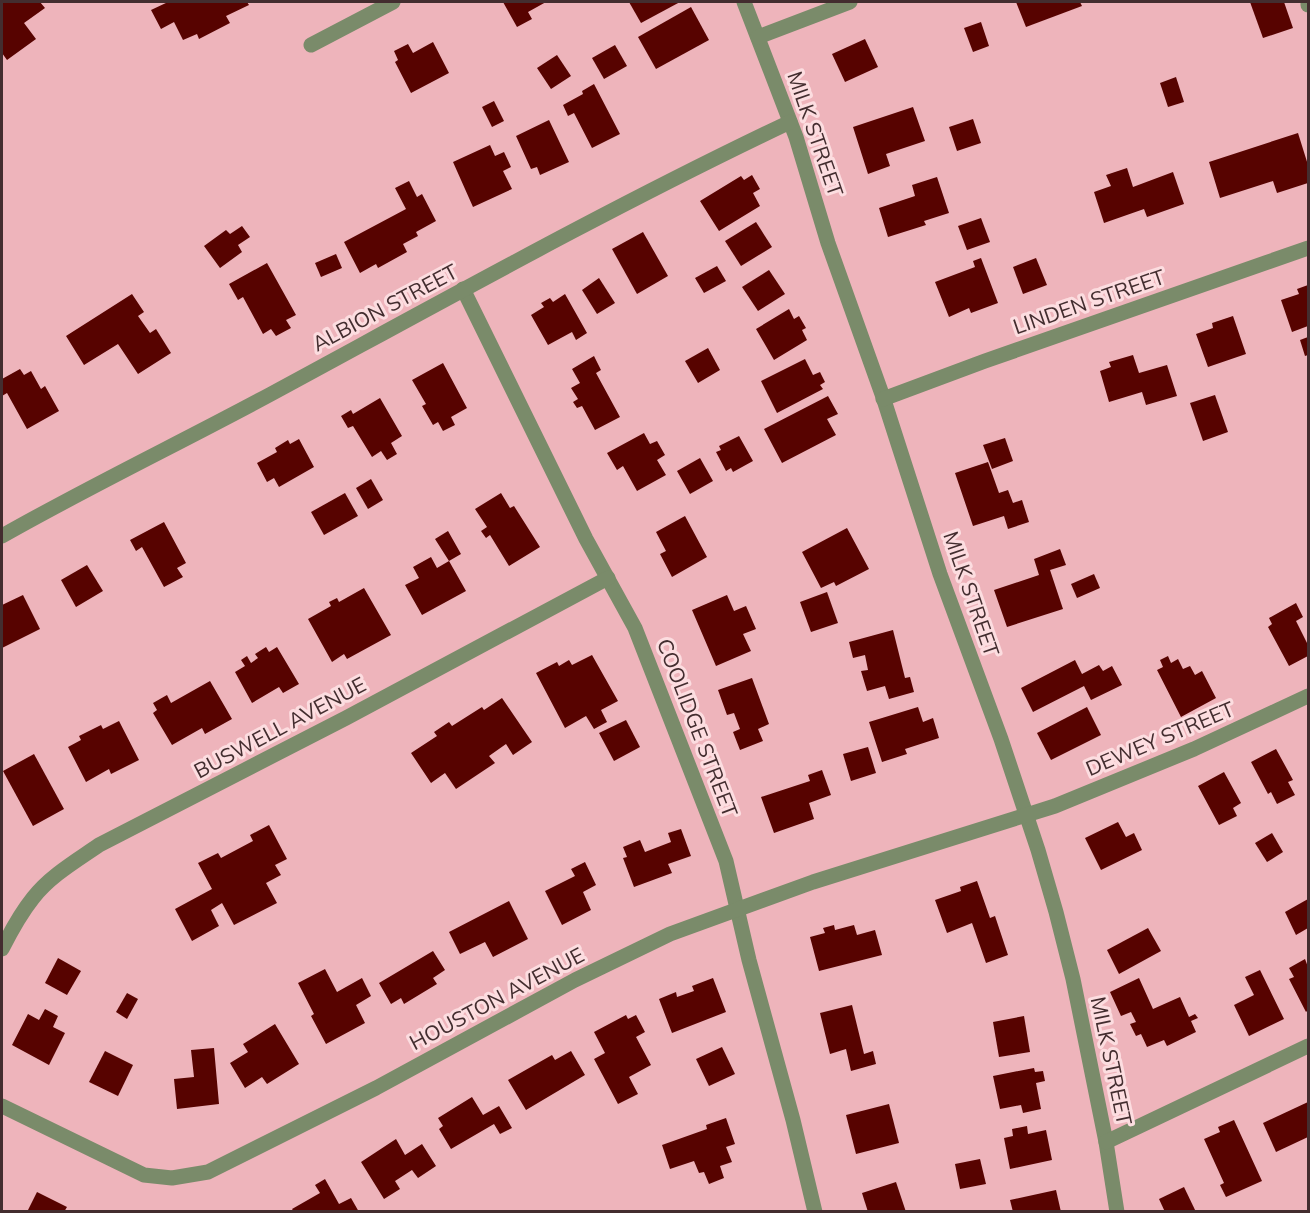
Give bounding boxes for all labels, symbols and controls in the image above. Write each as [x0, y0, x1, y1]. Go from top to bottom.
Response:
street label: MILK STREET [782, 68, 850, 200]
street label: ALBION STREET [307, 258, 462, 356]
street label: LINDEN STREET [1009, 263, 1168, 339]
street label: MILK STREET [938, 528, 1006, 660]
street label: COOLIDGE STREET [652, 635, 744, 821]
street label: BUSWELL AVENUE [189, 671, 370, 783]
street label: DEWEY STREET [1081, 695, 1238, 781]
street label: HOUSTON AVENUE [405, 941, 588, 1055]
street label: MILK STREET [1086, 994, 1138, 1128]

